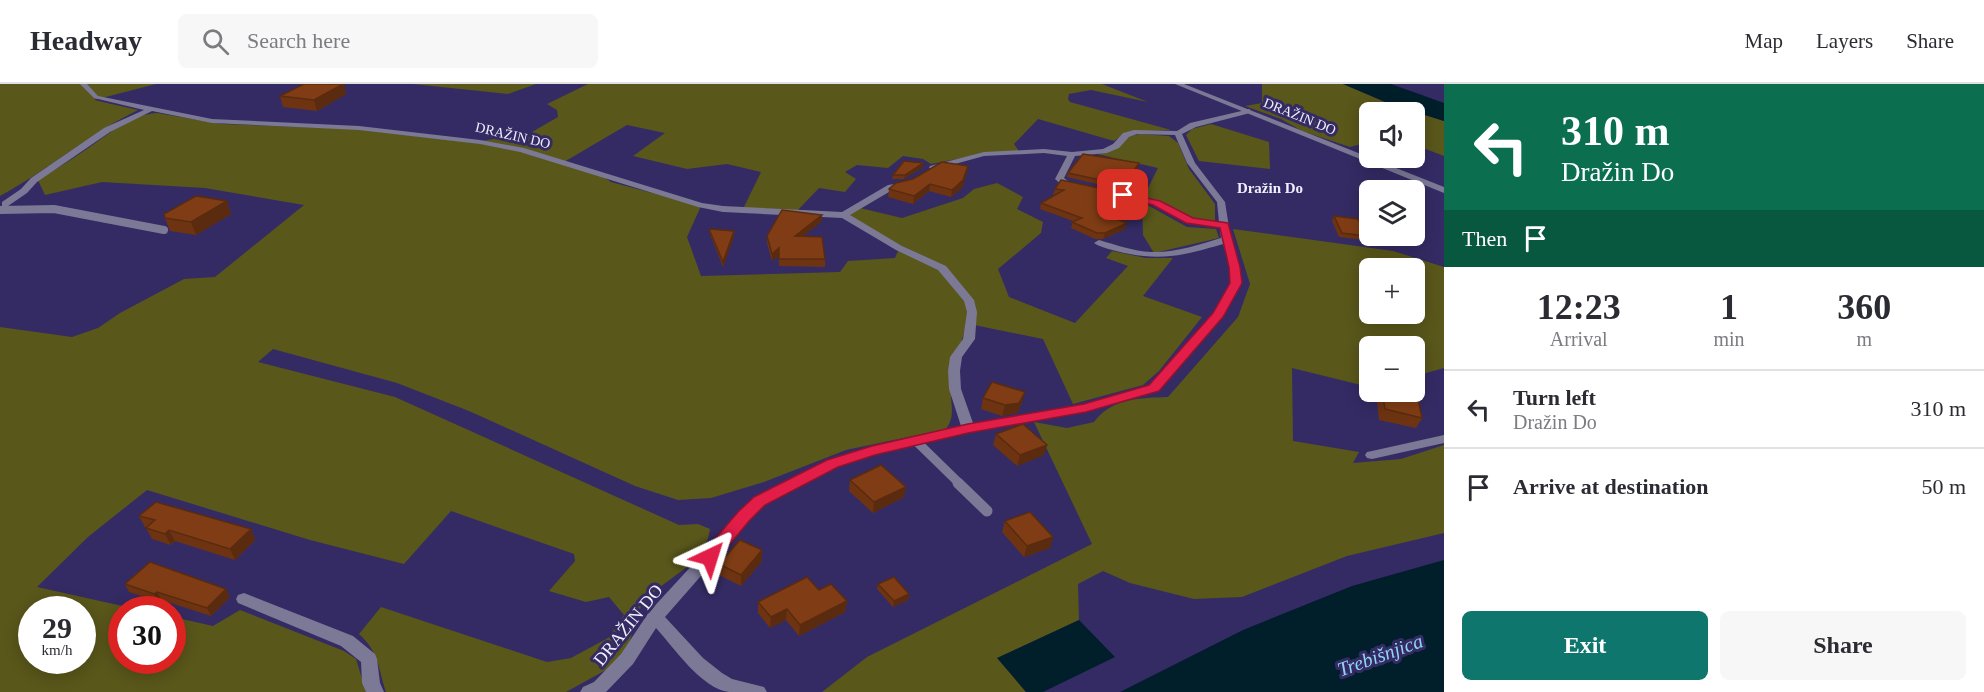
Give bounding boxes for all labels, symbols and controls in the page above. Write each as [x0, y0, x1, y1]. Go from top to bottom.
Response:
search box [178, 14, 598, 68]
text: Headway [30, 25, 142, 56]
icon: search [199, 25, 232, 58]
text: Search here [247, 28, 350, 53]
text: Map [1745, 29, 1783, 53]
text: Layers [1816, 29, 1873, 53]
text: Share [1906, 29, 1954, 53]
street label: DRAŽIN DO [1261, 94, 1339, 138]
map controls [1359, 102, 1425, 402]
button: sound [1359, 102, 1425, 168]
icon: left [1462, 108, 1540, 186]
text: 310 m [1561, 108, 1670, 154]
street label: DRAŽIN DO [474, 119, 552, 151]
text: Dražin Do [1561, 157, 1674, 187]
pin [1097, 169, 1148, 220]
icon: arrive [1106, 178, 1139, 211]
district label: Dražin Do [1237, 180, 1303, 196]
button: layers [1359, 180, 1425, 246]
icon: arrive [1519, 222, 1552, 255]
text: Then [1462, 226, 1507, 251]
button: + [1359, 258, 1425, 324]
text: 12:23 [1537, 287, 1621, 327]
text: 1 [1720, 287, 1738, 327]
text: 360 [1837, 287, 1891, 327]
text: Arrival [1550, 328, 1608, 350]
text: min [1713, 328, 1745, 350]
text: m [1857, 328, 1872, 350]
button: − [1359, 336, 1425, 402]
text: Turn left [1513, 385, 1596, 410]
icon: left [1462, 393, 1495, 426]
text: 310 m [1910, 396, 1966, 421]
text: Dražin Do [1513, 411, 1597, 433]
icon: arrive [1462, 471, 1495, 504]
text: Arrive at destination [1513, 474, 1709, 499]
text: 50 m [1921, 474, 1966, 499]
position arrow [678, 525, 742, 589]
street label: DRAŽIN DO [588, 580, 667, 670]
speed limit sign: 30 [108, 596, 186, 674]
text: 29 [42, 611, 72, 644]
button: Exit [1462, 611, 1708, 680]
button: Share [1720, 611, 1966, 680]
water label: Trebišnjica [1334, 629, 1426, 682]
text: km/h [42, 642, 72, 658]

